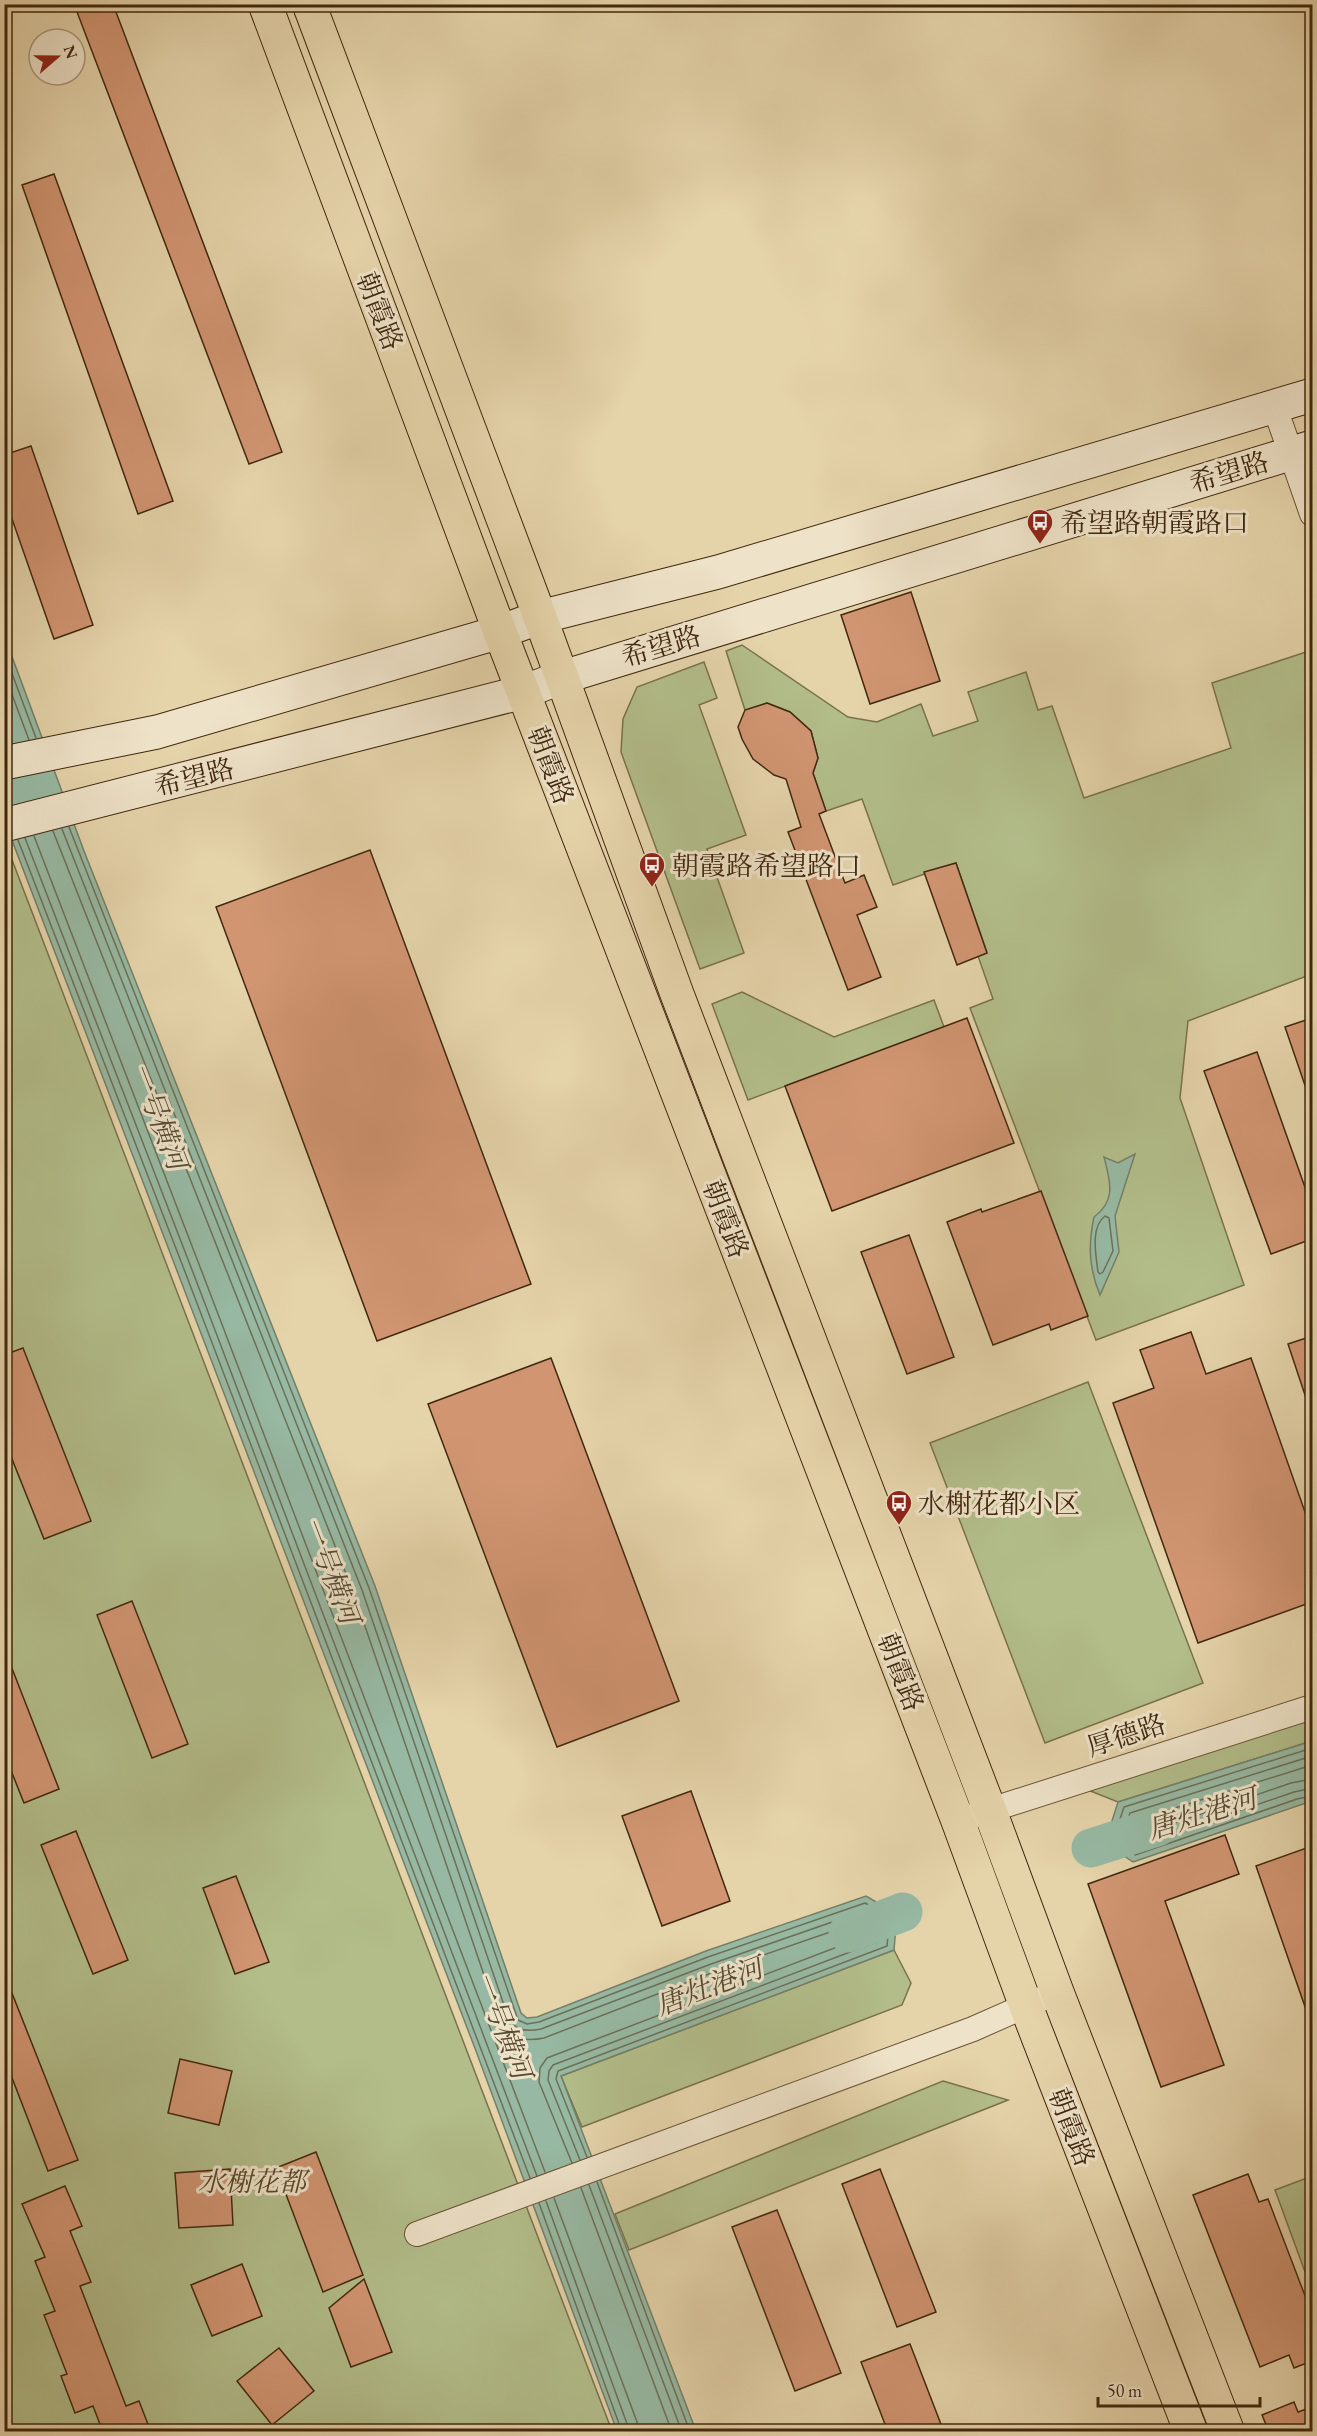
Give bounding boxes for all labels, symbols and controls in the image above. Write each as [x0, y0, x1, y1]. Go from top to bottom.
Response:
north arrow [27, 27, 87, 87]
text: N [59, 42, 83, 62]
street label: 朝霞路 [349, 267, 411, 355]
street label: 希望路 [1185, 443, 1273, 501]
place label: 希望路朝霞路口 [1060, 505, 1249, 540]
bus stop icon: 希望路朝霞路口 [1025, 507, 1055, 545]
street label: 希望路 [617, 617, 705, 675]
street label: 朝霞路 [520, 721, 582, 809]
street label: 希望路 [150, 750, 238, 804]
place label: 朝霞路希望路口 [672, 848, 861, 883]
bus stop icon: 朝霞路希望路口 [637, 850, 667, 888]
water label: 一号横河 [122, 1057, 198, 1179]
street label: 朝霞路 [695, 1175, 757, 1263]
place label: 水榭花都小区 [918, 1486, 1080, 1521]
bus stop icon: 水榭花都小区 [884, 1488, 914, 1526]
water label: 一号横河 [294, 1511, 370, 1633]
street label: 朝霞路 [870, 1628, 932, 1716]
street label: 厚德路 [1082, 1706, 1170, 1764]
water label: 唐灶港河 [1143, 1778, 1266, 1847]
water label: 唐灶港河 [650, 1947, 772, 2023]
water label: 一号横河 [466, 1966, 542, 2088]
street label: 朝霞路 [1041, 2083, 1103, 2171]
park label: 水榭花都 [198, 2164, 311, 2199]
scale bar [1098, 2370, 1260, 2408]
text: 50 m [1107, 2379, 1142, 2402]

